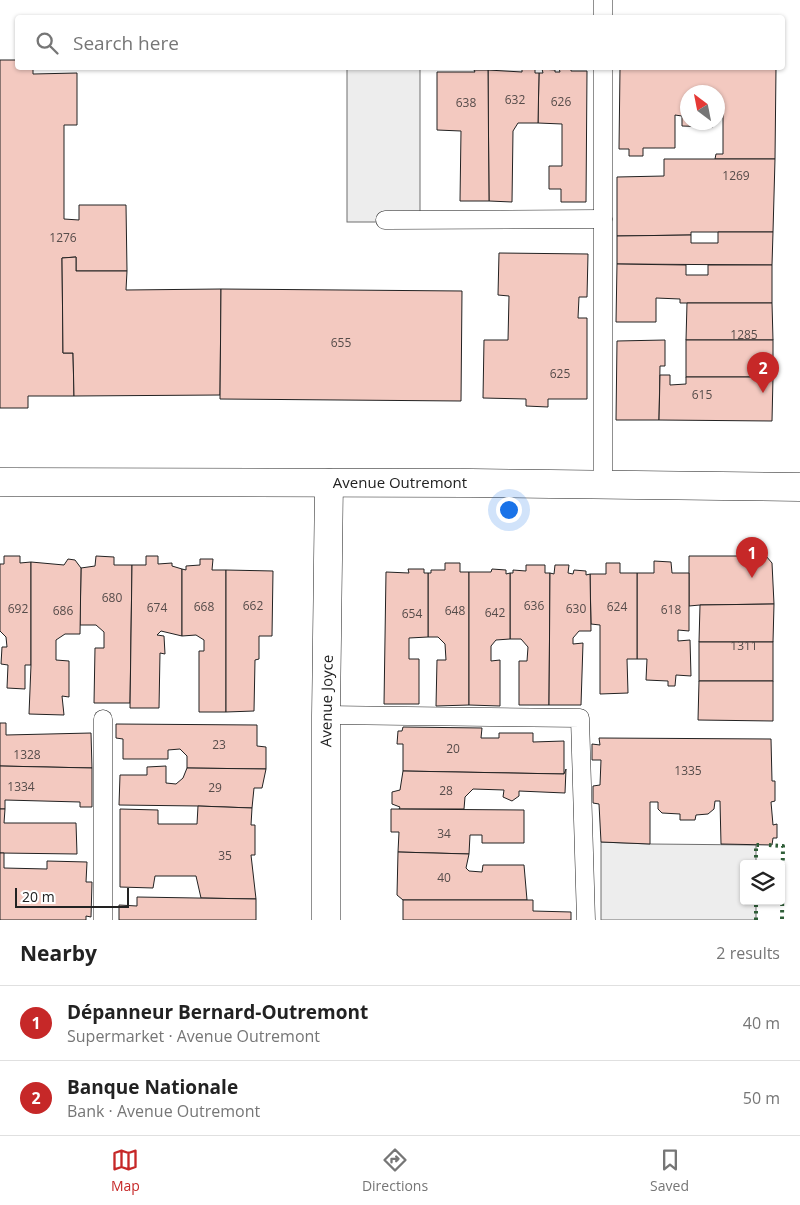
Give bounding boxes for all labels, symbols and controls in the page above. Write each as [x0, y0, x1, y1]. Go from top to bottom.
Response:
search box [15, 15, 785, 70]
icon: search [33, 29, 61, 57]
text: Search here [73, 30, 179, 56]
north arrow [680, 85, 725, 130]
house number: 632 [505, 91, 525, 108]
house number: 626 [551, 93, 571, 110]
house number: 638 [456, 94, 476, 111]
house number: 1269 [722, 167, 750, 184]
house number: 1276 [49, 229, 77, 246]
house number: 1285 [730, 326, 758, 343]
house number: 655 [331, 334, 351, 351]
pin: 2 [747, 352, 779, 393]
house number: 625 [550, 365, 570, 382]
house number: 615 [692, 386, 712, 403]
street label: Avenue Outremont [333, 472, 467, 492]
your location [496, 497, 522, 523]
pin: 1 [736, 537, 768, 578]
house number: 680 [102, 589, 122, 606]
house number: 662 [243, 597, 263, 614]
house number: 636 [524, 597, 544, 614]
house number: 668 [194, 598, 214, 615]
house number: 624 [607, 598, 627, 615]
house number: 674 [147, 599, 167, 616]
house number: 692 [8, 600, 28, 617]
house number: 630 [566, 600, 586, 617]
house number: 618 [661, 601, 681, 618]
house number: 686 [53, 602, 73, 619]
house number: 648 [445, 602, 465, 619]
house number: 642 [485, 604, 505, 621]
house number: 654 [402, 605, 422, 622]
house number: 1311 [730, 637, 758, 654]
street label: Avenue Joyce [315, 655, 337, 747]
house number: 23 [212, 736, 226, 753]
house number: 20 [446, 740, 460, 757]
house number: 1328 [13, 746, 41, 763]
house number: 1335 [674, 762, 702, 779]
house number: 1334 [7, 778, 35, 795]
house number: 29 [208, 779, 222, 796]
house number: 28 [439, 782, 453, 799]
house number: 34 [437, 825, 451, 842]
house number: 35 [218, 847, 232, 864]
map controls [740, 860, 785, 905]
button: layers [740, 860, 785, 905]
house number: 40 [437, 869, 451, 886]
scale bar [15, 885, 129, 908]
text: 20 m [22, 887, 55, 906]
text: Nearby [20, 939, 97, 967]
text: 2 results [716, 942, 780, 964]
text: Dépanneur Bernard-Outremont [67, 999, 368, 1025]
text: 1 [31, 1012, 41, 1034]
text: 40 m [743, 1012, 780, 1034]
text: Supermarket · Avenue Outremont [67, 1025, 320, 1047]
text: Banque Nationale [67, 1074, 238, 1100]
text: 2 [31, 1087, 41, 1109]
text: 50 m [743, 1087, 780, 1109]
text: Bank · Avenue Outremont [67, 1100, 260, 1122]
tab: Map [111, 1146, 140, 1195]
tab: Directions [362, 1146, 428, 1195]
tab: Saved [650, 1146, 689, 1195]

